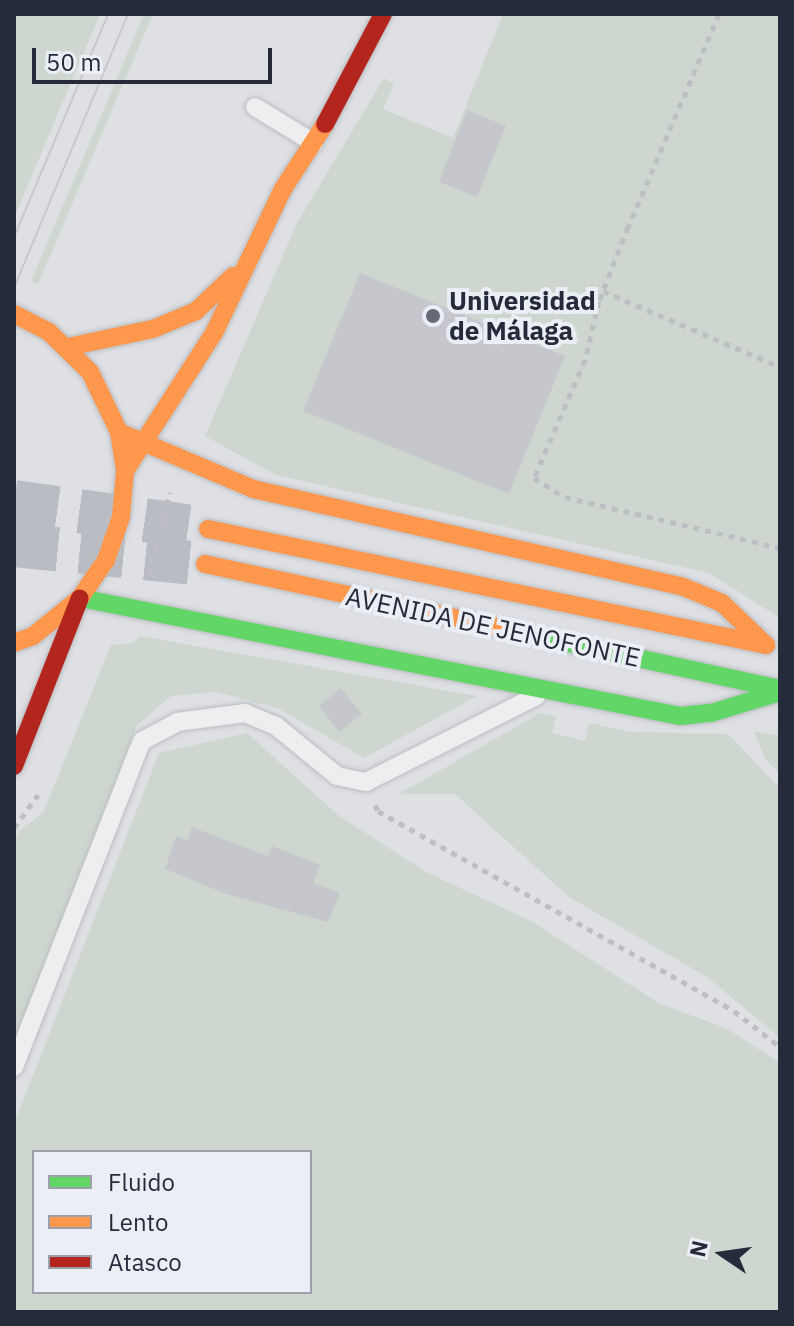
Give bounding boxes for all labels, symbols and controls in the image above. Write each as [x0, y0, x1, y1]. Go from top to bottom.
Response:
scale bar [36, 32, 276, 82]
text: 50 m [46, 46, 101, 78]
place label: Universidad de Málaga [449, 285, 596, 346]
marker: Universidad de Málaga [424, 307, 442, 325]
street label: AVENIDA DE JENOFONTE [343, 581, 643, 673]
legend [32, 1150, 312, 1294]
text: Fluido [108, 1166, 175, 1198]
text: Lento [108, 1206, 168, 1238]
north arrow [682, 1214, 762, 1294]
text: N [682, 1237, 714, 1260]
text: Atasco [108, 1246, 182, 1278]

